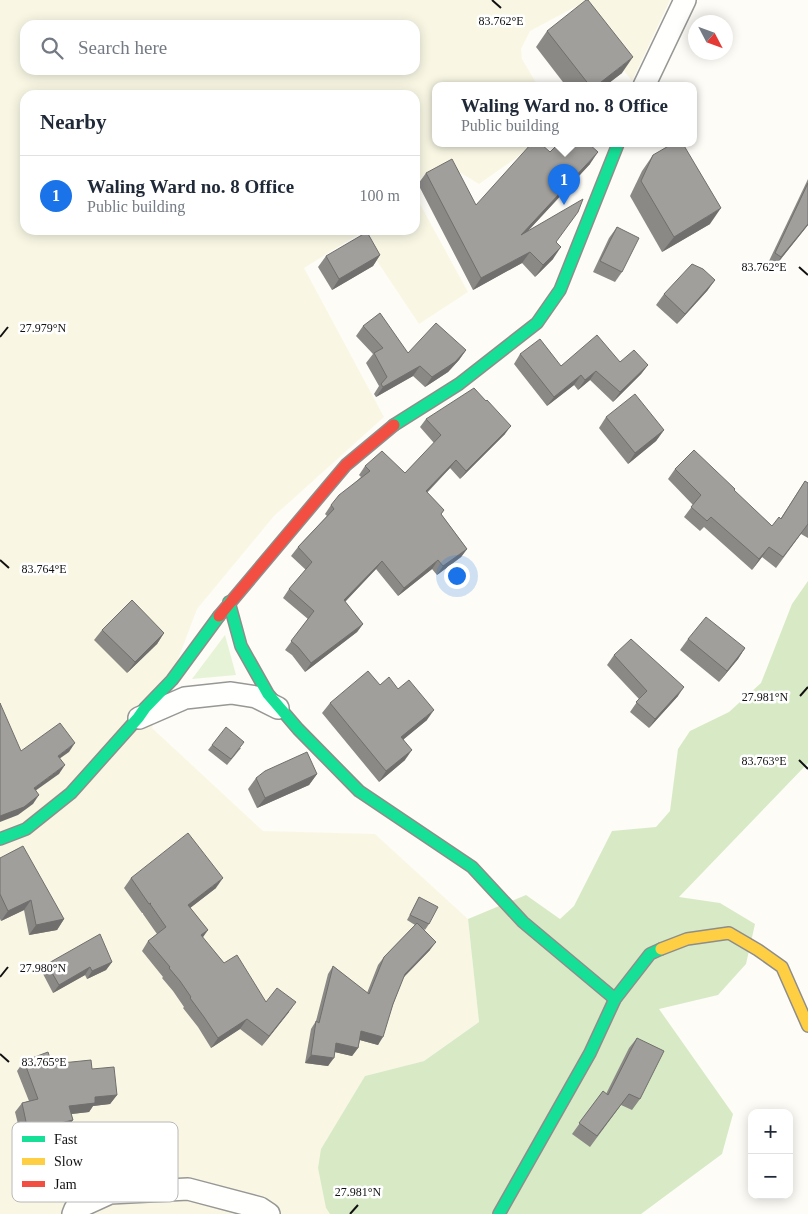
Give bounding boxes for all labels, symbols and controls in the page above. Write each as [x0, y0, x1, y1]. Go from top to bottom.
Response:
text: 83.762°E [478, 14, 524, 28]
north arrow [688, 15, 733, 60]
search box [20, 20, 420, 75]
icon: search [38, 34, 66, 62]
text: Search here [78, 37, 167, 58]
popup [432, 82, 697, 147]
text: Waling Ward no. 8 Office [461, 95, 668, 116]
text: Nearby [40, 110, 107, 134]
text: Public building [461, 117, 559, 134]
pin: 1 [548, 164, 580, 205]
text: Waling Ward no. 8 Office [87, 176, 294, 197]
text: 1 [52, 187, 60, 204]
text: 100 m [360, 187, 400, 204]
text: Public building [87, 198, 185, 215]
text: 83.762°E [741, 260, 787, 274]
text: 27.979°N [20, 321, 67, 335]
text: 83.764°E [21, 562, 67, 576]
your location [444, 563, 470, 589]
text: 27.981°N [742, 690, 789, 704]
text: 83.763°E [741, 754, 787, 768]
text: 27.980°N [20, 961, 67, 975]
text: 83.765°E [21, 1055, 67, 1069]
map controls [748, 1109, 793, 1199]
button: + [748, 1109, 793, 1154]
legend [12, 1122, 178, 1202]
text: Fast [54, 1132, 77, 1147]
text: Slow [54, 1154, 84, 1169]
button: − [748, 1154, 793, 1199]
text: Jam [54, 1177, 77, 1192]
text: 27.981°N [335, 1185, 382, 1199]

